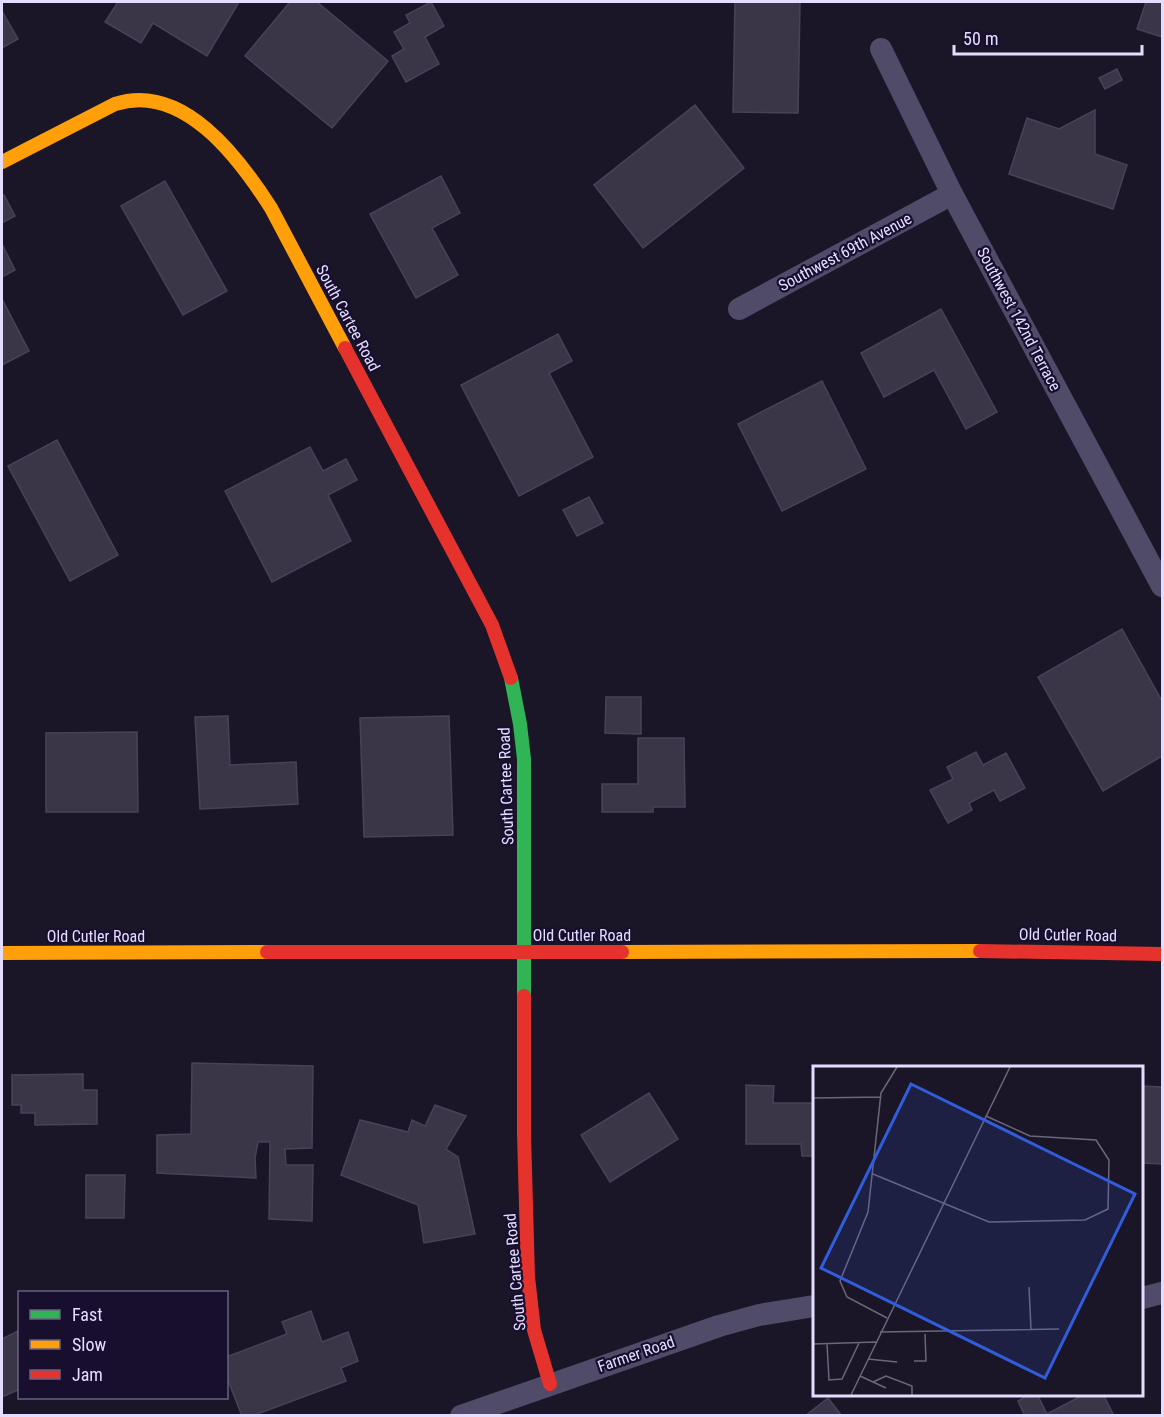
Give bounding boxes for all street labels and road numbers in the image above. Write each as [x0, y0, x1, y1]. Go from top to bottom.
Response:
street label: Southwest 69th Avenue [775, 209, 915, 295]
street label: Southwest 142nd Terrace [973, 244, 1065, 394]
street label: South Cartee Road [312, 262, 384, 374]
street label: South Cartee Road [494, 727, 518, 845]
street label: Old Cutler Road [1019, 925, 1117, 945]
street label: Old Cutler Road [533, 926, 631, 945]
street label: Old Cutler Road [47, 927, 145, 946]
street label: South Cartee Road [500, 1213, 530, 1331]
street label: Farmer Road [595, 1332, 677, 1376]

